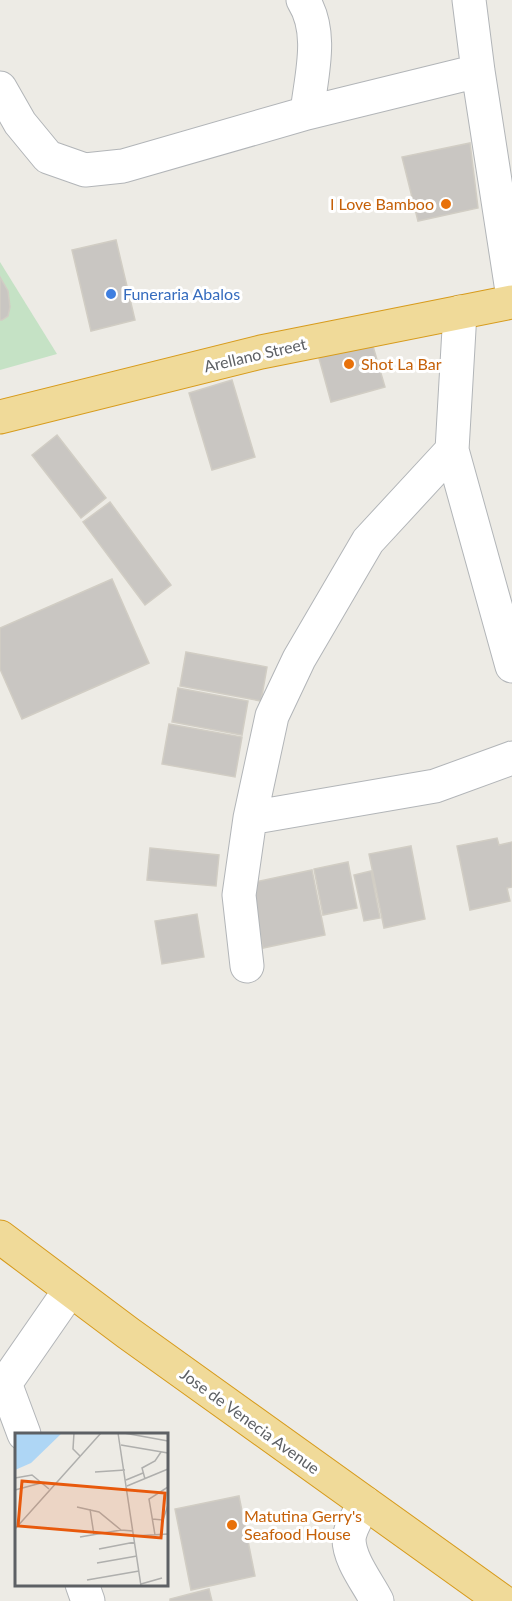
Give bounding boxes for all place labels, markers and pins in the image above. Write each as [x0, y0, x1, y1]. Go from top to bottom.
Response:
place label: I Love Bamboo [330, 194, 434, 213]
marker: I Love Bamboo [439, 197, 453, 211]
place label: Funeraria Abalos [123, 284, 240, 303]
marker: Funeraria Abalos [104, 287, 118, 301]
place label: Shot La Bar [361, 354, 442, 373]
marker: Shot La Bar [342, 357, 356, 371]
place label: Matutina Gerry's Seafood House [244, 1506, 362, 1543]
marker: Matutina Gerry's Seafood House [225, 1518, 239, 1532]

